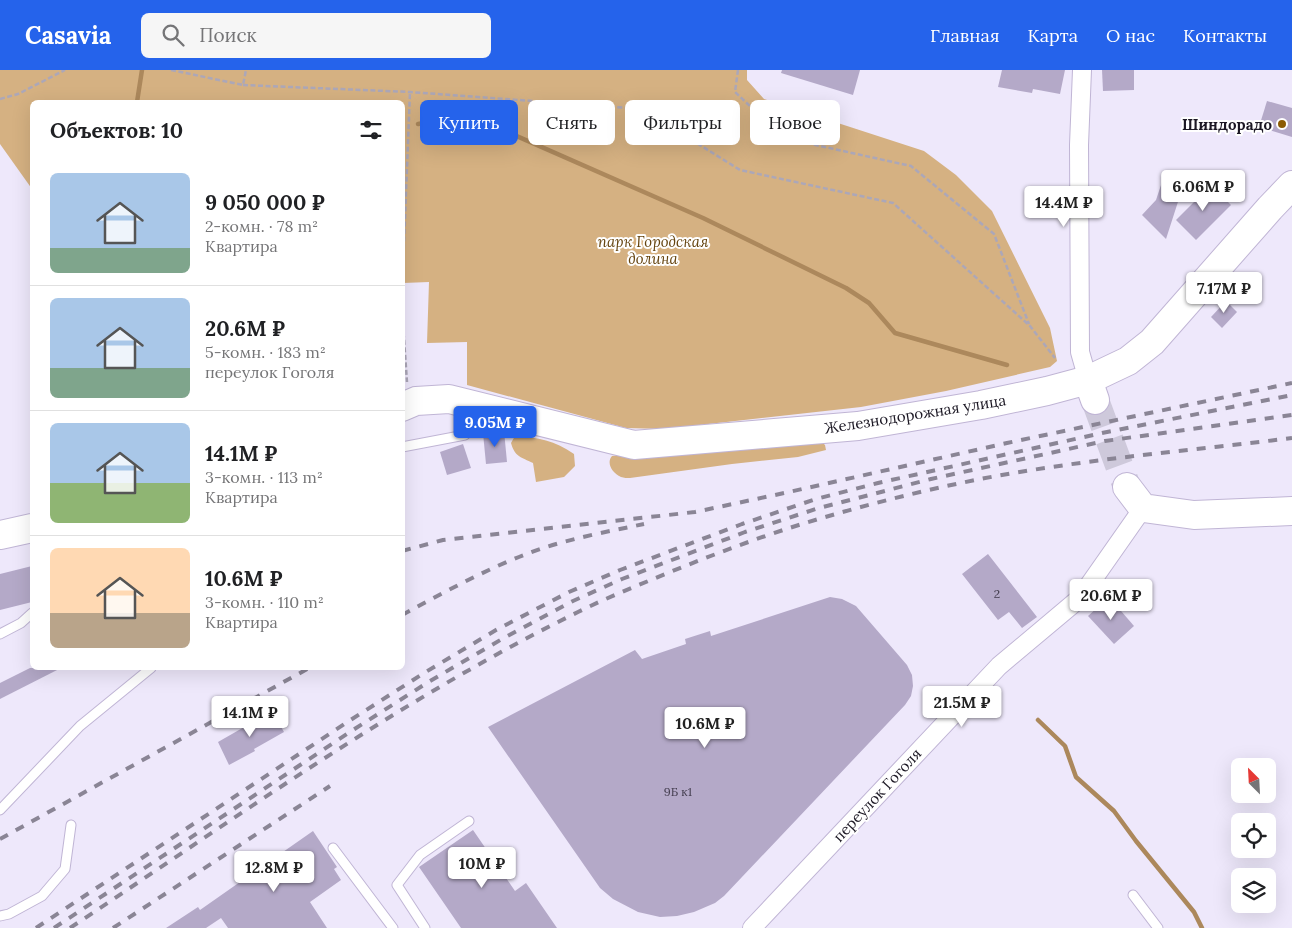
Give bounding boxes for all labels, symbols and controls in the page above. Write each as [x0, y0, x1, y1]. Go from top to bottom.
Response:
search box [141, 13, 491, 58]
text: Casavia [25, 20, 111, 51]
icon: search [159, 21, 187, 49]
text: Поиск [199, 23, 257, 47]
text: Главная [930, 24, 999, 47]
text: Карта [1027, 24, 1078, 47]
text: О нас [1106, 24, 1155, 47]
text: Контакты [1183, 24, 1267, 47]
chip: Купить [420, 100, 518, 145]
chip: Снять [528, 100, 615, 145]
chip: Фильтры [625, 100, 740, 145]
chip: Новое [750, 100, 840, 145]
place label: Шиндорадо [1182, 115, 1273, 134]
icon: filters [357, 116, 385, 144]
text: Объектов: 10 [50, 117, 183, 144]
marker: Шиндорадо [1276, 118, 1288, 130]
pin: 6.06M ₽ [1157, 170, 1249, 212]
text: 6.06M ₽ [1172, 176, 1234, 196]
pin: 14.4M ₽ [1018, 186, 1110, 228]
text: 9 050 000 ₽ [205, 189, 325, 216]
text: 14.4M ₽ [1035, 192, 1093, 212]
icon: home [90, 193, 150, 253]
text: 2-комн. · 78 m² [205, 216, 318, 236]
park label: парк Городская долина [598, 232, 709, 268]
text: Квартира [205, 236, 278, 256]
pin: 7.17M ₽ [1178, 272, 1270, 314]
text: 7.17M ₽ [1197, 278, 1251, 298]
text: 20.6M ₽ [205, 315, 285, 342]
icon: home [90, 318, 150, 378]
text: 5-комн. · 183 m² [205, 342, 326, 362]
text: переулок Гоголя [205, 362, 334, 382]
street label: Железнодорожная улица [823, 390, 1007, 438]
pin: 9.05M ₽ [449, 406, 541, 448]
text: 9.05M ₽ [465, 412, 525, 432]
text: 14.1M ₽ [205, 440, 277, 467]
icon: home [90, 443, 150, 503]
text: 3-комн. · 113 m² [205, 467, 323, 487]
text: Квартира [205, 487, 278, 507]
text: 10.6M ₽ [205, 565, 282, 592]
icon: home [90, 568, 150, 628]
pin: 20.6M ₽ [1065, 578, 1157, 621]
text: 20.6M ₽ [1080, 585, 1142, 605]
house number: 2 [994, 586, 1000, 601]
text: 3-комн. · 110 m² [205, 592, 324, 612]
text: Квартира [205, 612, 278, 632]
pin: 21.5M ₽ [916, 686, 1008, 728]
text: 21.5M ₽ [933, 692, 991, 712]
pin: 14.1M ₽ [204, 696, 296, 738]
text: 14.1M ₽ [222, 702, 278, 722]
pin: 10.6M ₽ [659, 706, 751, 749]
text: 10.6M ₽ [676, 713, 735, 733]
street label: переулок Гоголя [829, 744, 925, 846]
north arrow [1231, 758, 1276, 802]
map controls [1231, 758, 1276, 913]
house number: 9Б к1 [664, 784, 692, 799]
button: locate [1231, 813, 1276, 858]
pin: 10M ₽ [447, 846, 517, 889]
pin: 12.8M ₽ [228, 850, 320, 893]
text: 10M ₽ [459, 853, 505, 873]
text: 12.8M ₽ [245, 857, 303, 877]
button: layers [1231, 868, 1276, 913]

